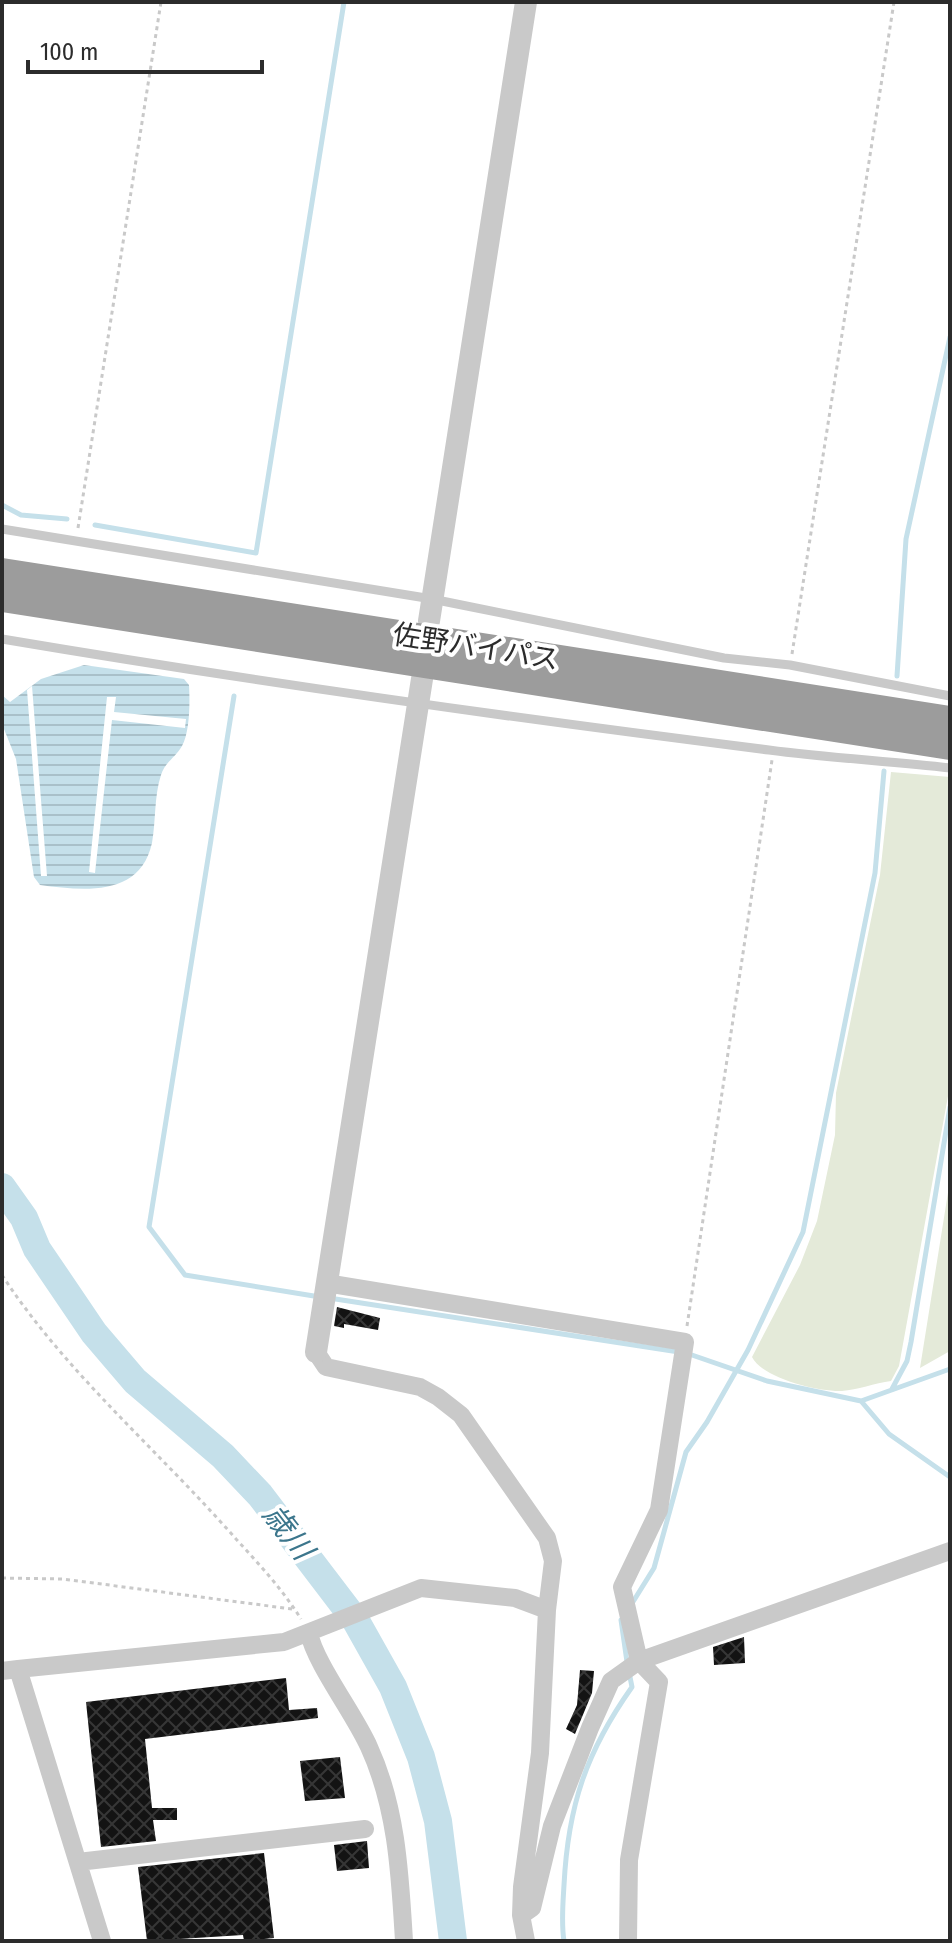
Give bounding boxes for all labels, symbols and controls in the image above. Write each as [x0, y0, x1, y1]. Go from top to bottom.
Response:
scale bar [28, 24, 262, 74]
text: 100 m [40, 38, 98, 66]
street label: 佐野バイパス [391, 618, 561, 676]
water label: 歳川 [255, 1497, 323, 1569]

